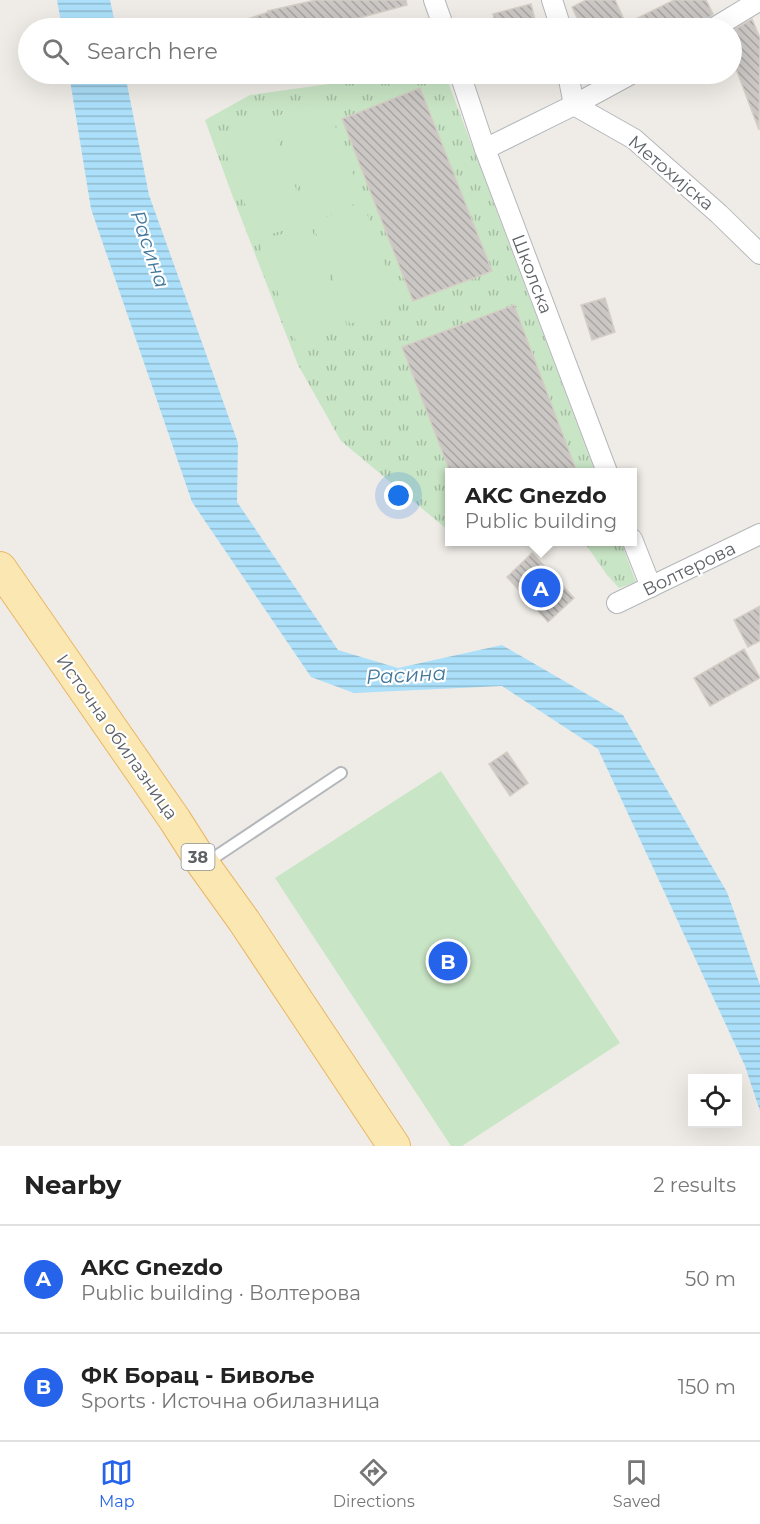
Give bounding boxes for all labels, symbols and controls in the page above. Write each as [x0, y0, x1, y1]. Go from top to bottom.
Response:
search box [18, 18, 742, 84]
icon: search [39, 35, 72, 68]
text: Search here [87, 38, 218, 65]
street label: Метохијска [624, 131, 718, 215]
water label: Расина [126, 207, 174, 291]
street label: Школска [507, 231, 557, 317]
popup [445, 468, 637, 546]
your location [384, 481, 413, 510]
text: AKC Gnezdo [465, 482, 607, 509]
text: Public building [465, 509, 617, 533]
street label: Волтерова [639, 537, 739, 601]
pin: A [522, 566, 560, 610]
street label: Источна обилазница [51, 650, 183, 824]
water label: Расина [365, 661, 447, 689]
road number: 38 [182, 844, 214, 870]
pin: B [428, 938, 468, 984]
map controls [688, 1074, 742, 1128]
button: locate [688, 1074, 742, 1128]
text: Nearby [24, 1169, 121, 1201]
text: 2 results [653, 1173, 736, 1197]
text: AKC Gnezdo [81, 1254, 223, 1281]
text: A [36, 1267, 51, 1291]
text: 50 m [685, 1267, 736, 1291]
text: Public building · Волтерова [81, 1281, 361, 1305]
text: ФК Борац - Бивоље [81, 1362, 315, 1389]
text: B [36, 1375, 51, 1399]
text: 150 m [678, 1375, 736, 1399]
text: Sports · Источна обилазница [81, 1389, 380, 1413]
tab: Map [99, 1456, 135, 1511]
tab: Directions [333, 1456, 415, 1511]
tab: Saved [613, 1456, 661, 1511]

